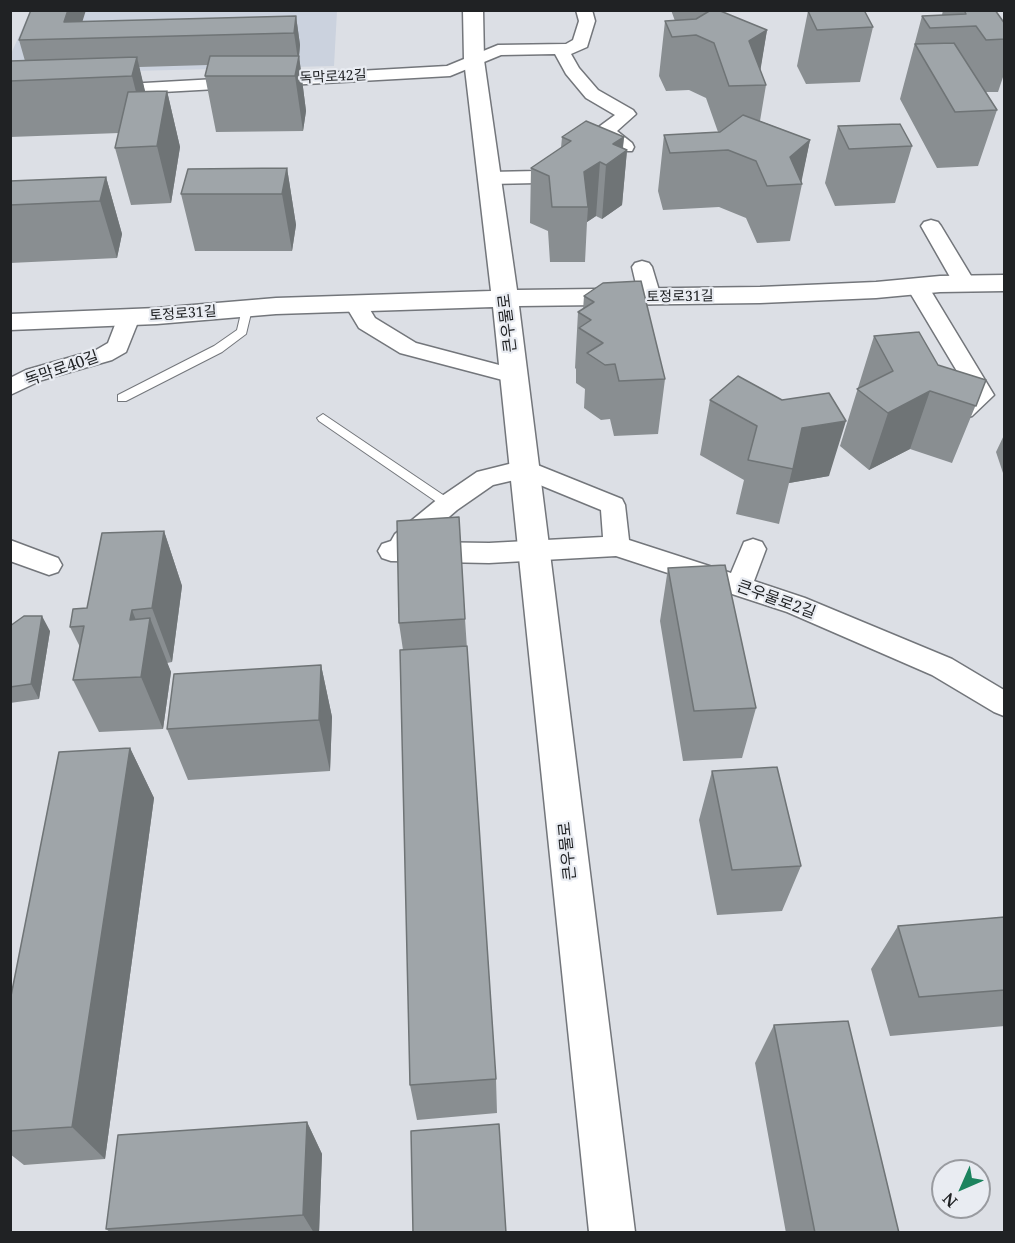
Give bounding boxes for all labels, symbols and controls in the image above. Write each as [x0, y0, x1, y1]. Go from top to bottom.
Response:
street label: 독막로42길 [299, 67, 367, 87]
street label: 토정로31길 [646, 288, 714, 306]
street label: 큰우물로 [495, 293, 521, 353]
street label: 토정로31길 [149, 303, 217, 325]
street label: 독막로40길 [23, 347, 101, 391]
street label: 큰우물로2길 [734, 577, 818, 623]
street label: 큰우물로 [555, 821, 581, 881]
north arrow [931, 1159, 991, 1219]
text: N [937, 1188, 962, 1213]

